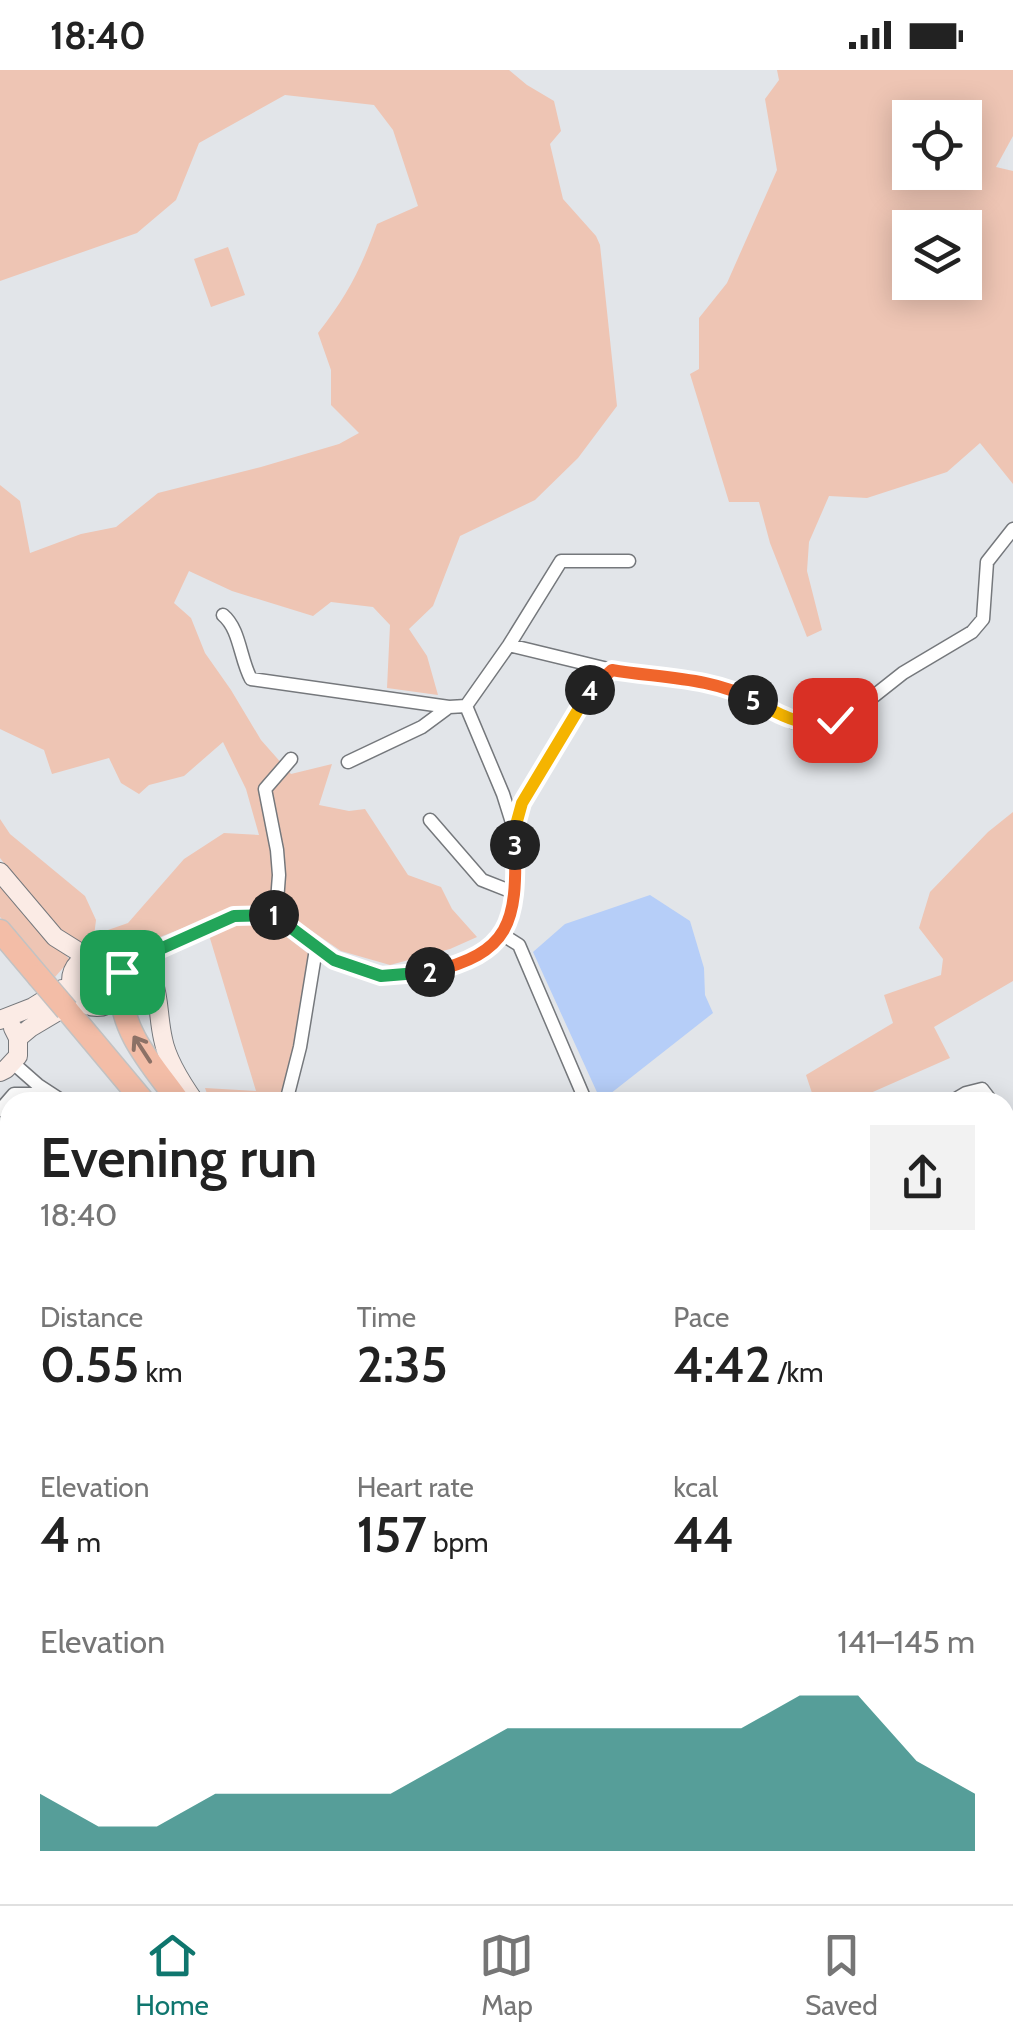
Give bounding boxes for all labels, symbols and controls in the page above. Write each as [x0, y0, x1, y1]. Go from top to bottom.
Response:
text: 18:40 [50, 12, 146, 59]
map controls [892, 100, 982, 300]
button: locate [892, 100, 982, 190]
button: layers [892, 210, 982, 300]
pin: 4 [565, 665, 615, 715]
text: 4 [581, 673, 599, 707]
pin: 5 [728, 675, 778, 725]
pin [793, 678, 878, 763]
text: 5 [745, 683, 761, 717]
icon: check [808, 693, 863, 748]
pin: 3 [490, 820, 540, 870]
text: 3 [507, 828, 523, 862]
pin: 1 [249, 890, 299, 940]
text: 1 [269, 898, 279, 932]
pin [80, 930, 165, 1015]
icon: arrive [95, 945, 150, 1000]
pin: 2 [405, 947, 455, 997]
text: 2 [423, 955, 437, 989]
one-way arrow [132, 1035, 153, 1063]
text: Evening run [40, 1124, 317, 1191]
button: share [870, 1125, 975, 1230]
text: 18:40 [40, 1195, 117, 1234]
text: Distance [40, 1300, 143, 1334]
text: Time [357, 1300, 416, 1334]
text: Pace [673, 1300, 729, 1334]
text: 0.55 [40, 1334, 139, 1395]
text: 2:35 [357, 1334, 448, 1395]
text: 4:42 [673, 1334, 771, 1395]
text: km [139, 1355, 183, 1389]
text: /km [771, 1355, 824, 1389]
text: Elevation [40, 1470, 149, 1504]
text: Heart rate [357, 1470, 474, 1504]
text: kcal [673, 1470, 718, 1504]
text: 4 [40, 1504, 70, 1565]
text: 157 [357, 1504, 427, 1565]
text: 44 [673, 1504, 734, 1565]
text: m [70, 1525, 101, 1559]
text: bpm [427, 1525, 489, 1559]
text: Elevation [40, 1622, 165, 1661]
text: 141–145 m [837, 1622, 975, 1661]
tab: Home [135, 1928, 209, 2022]
tab: Map [479, 1928, 534, 2022]
tab: Saved [805, 1928, 878, 2022]

